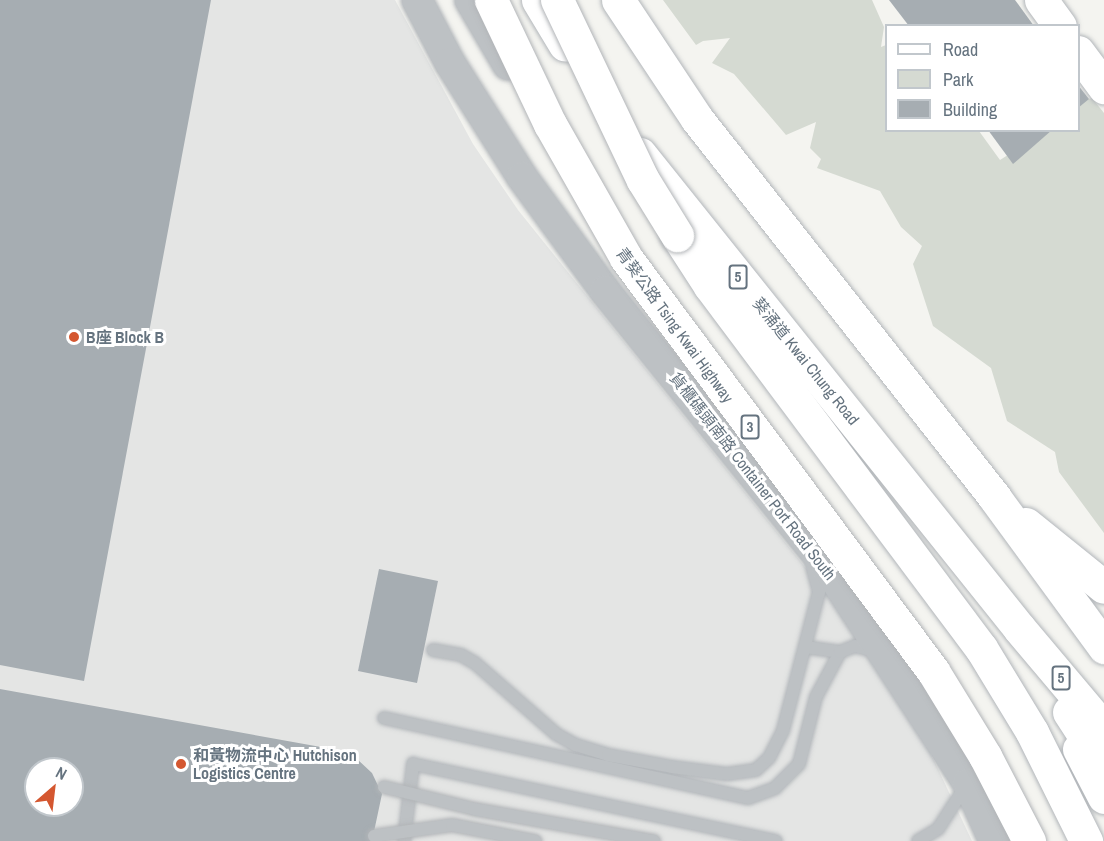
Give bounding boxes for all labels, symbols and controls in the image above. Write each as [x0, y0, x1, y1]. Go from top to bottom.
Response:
legend [885, 24, 1080, 132]
text: Road [943, 37, 978, 62]
text: Park [943, 67, 973, 92]
text: Building [943, 97, 997, 122]
street label: 青葵公路 Tsing Kwai Highway [612, 244, 738, 406]
road number: 5 [728, 265, 748, 289]
street label: 葵涌道 Kwai Chung Road [749, 294, 863, 428]
place label: B座 Block B [86, 327, 164, 347]
marker: B座 Block B [67, 330, 81, 344]
street label: 貨櫃碼頭南路 Container Port Road South [666, 368, 840, 584]
road number: 3 [740, 415, 760, 439]
road number: 5 [1050, 666, 1072, 690]
place label: 和黃物流中心 Hutchison Logistics Centre [193, 745, 357, 783]
north arrow [24, 757, 84, 817]
marker: 和黃物流中心 Hutchison Logistics Centre [174, 757, 188, 771]
text: N [52, 761, 71, 785]

